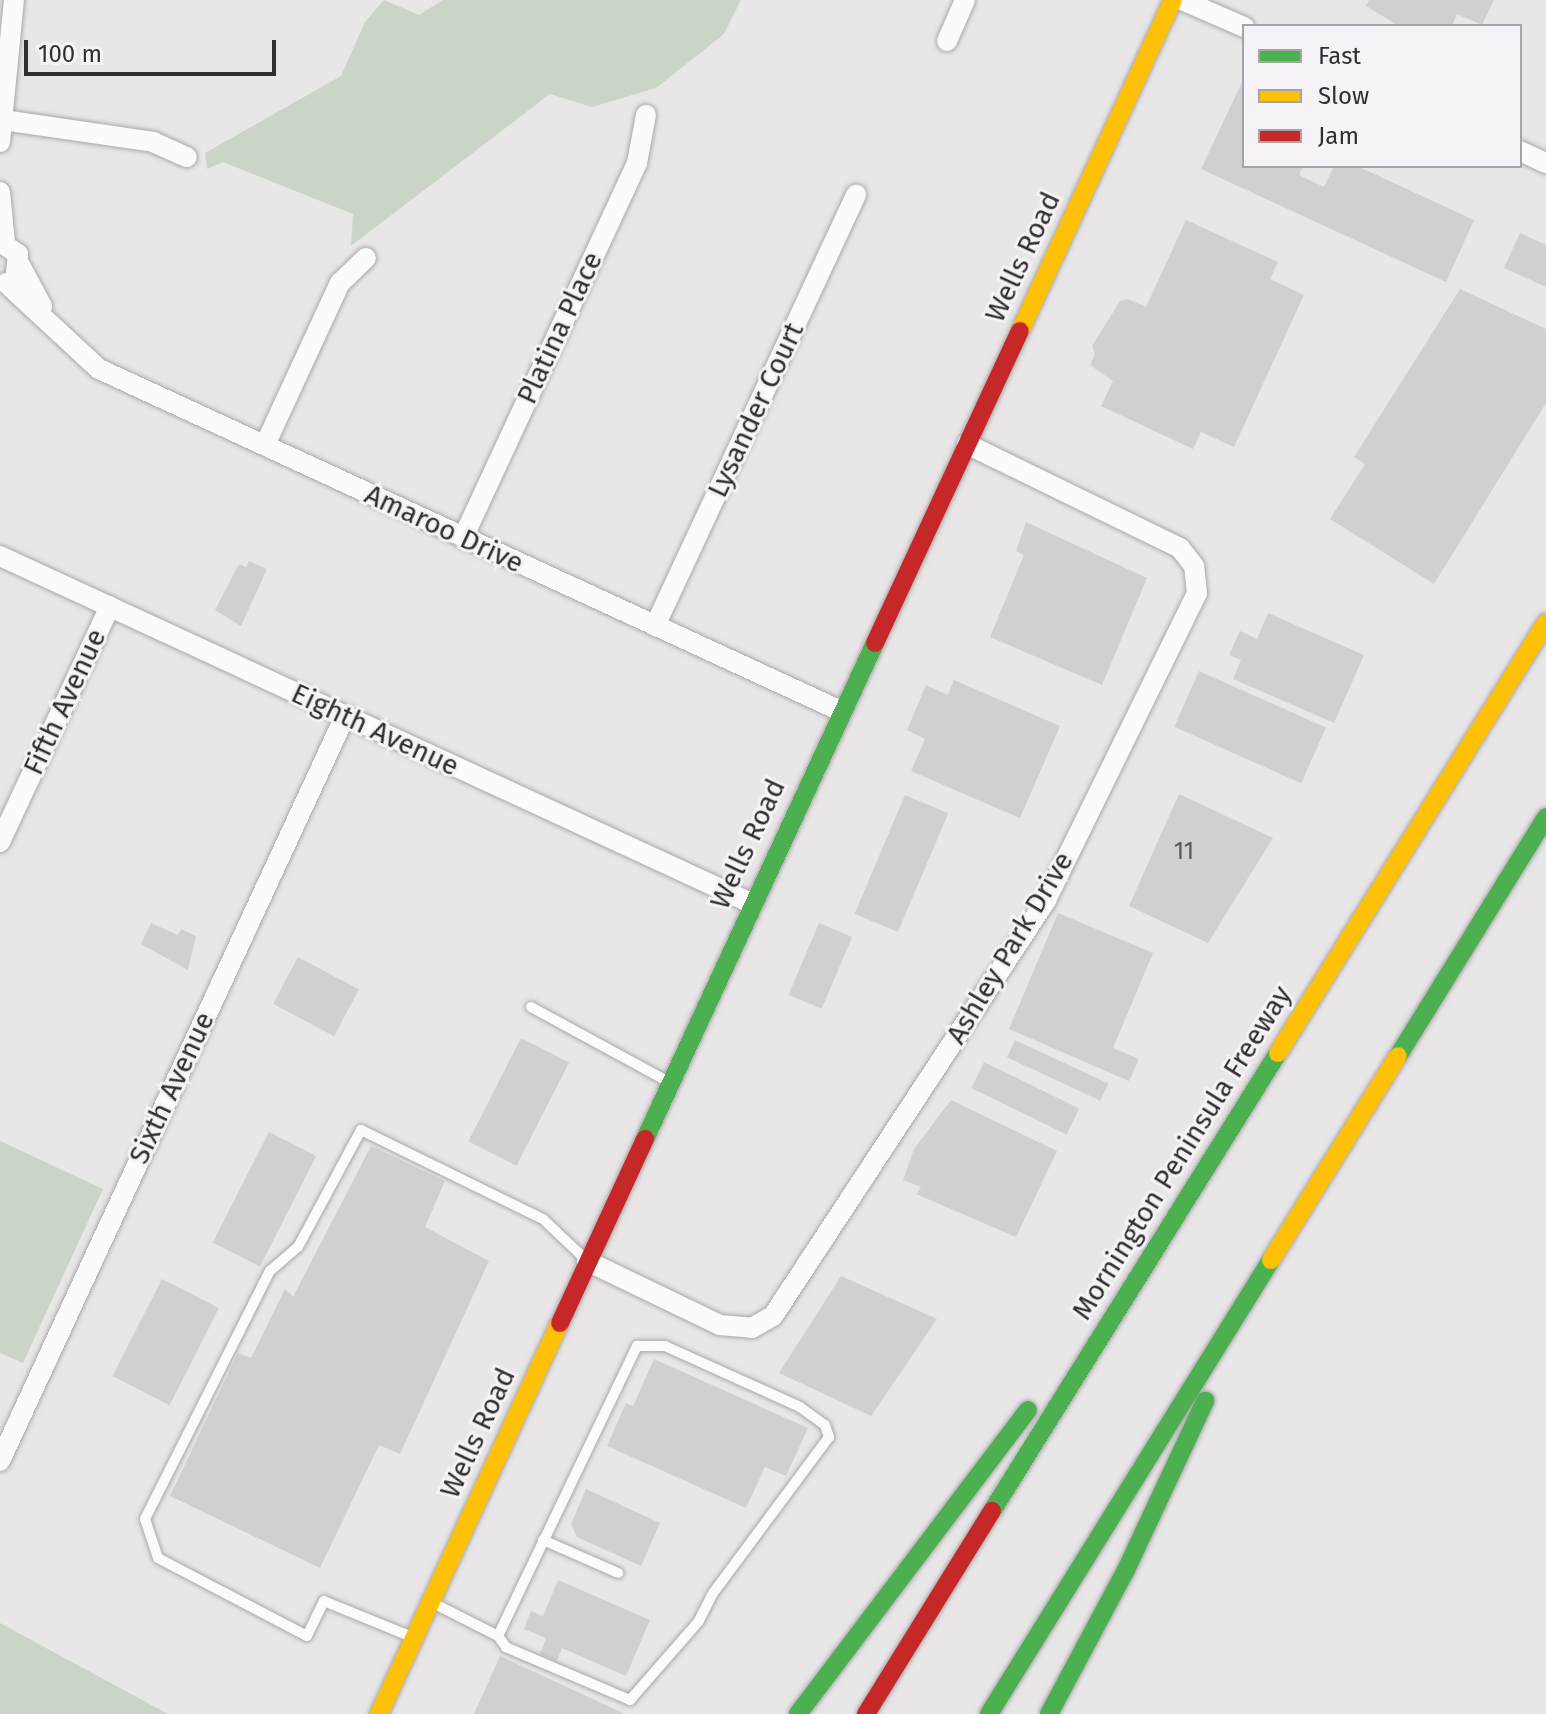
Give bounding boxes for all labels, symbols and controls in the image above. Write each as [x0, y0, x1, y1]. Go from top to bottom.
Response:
scale bar [28, 24, 280, 74]
legend [1242, 24, 1522, 168]
text: 100 m [38, 40, 102, 68]
text: Fast [1318, 42, 1361, 70]
text: Slow [1318, 82, 1369, 110]
text: Jam [1318, 122, 1359, 150]
street label: Wells Road [978, 187, 1068, 327]
street label: Platina Place [510, 247, 610, 409]
street label: Lysander Court [701, 317, 811, 503]
street label: Amaroo Drive [359, 478, 529, 580]
street label: Fifth Avenue [17, 624, 113, 780]
street label: Eighth Avenue [286, 677, 464, 783]
street label: Wells Road [703, 774, 793, 914]
house number: 11 [1174, 838, 1194, 866]
street label: Ashley Park Drive [939, 846, 1081, 1050]
street label: Mornington Peninsula Freeway [1065, 980, 1299, 1326]
street label: Sixth Avenue [122, 1007, 222, 1169]
street label: Wells Road [433, 1363, 523, 1503]

